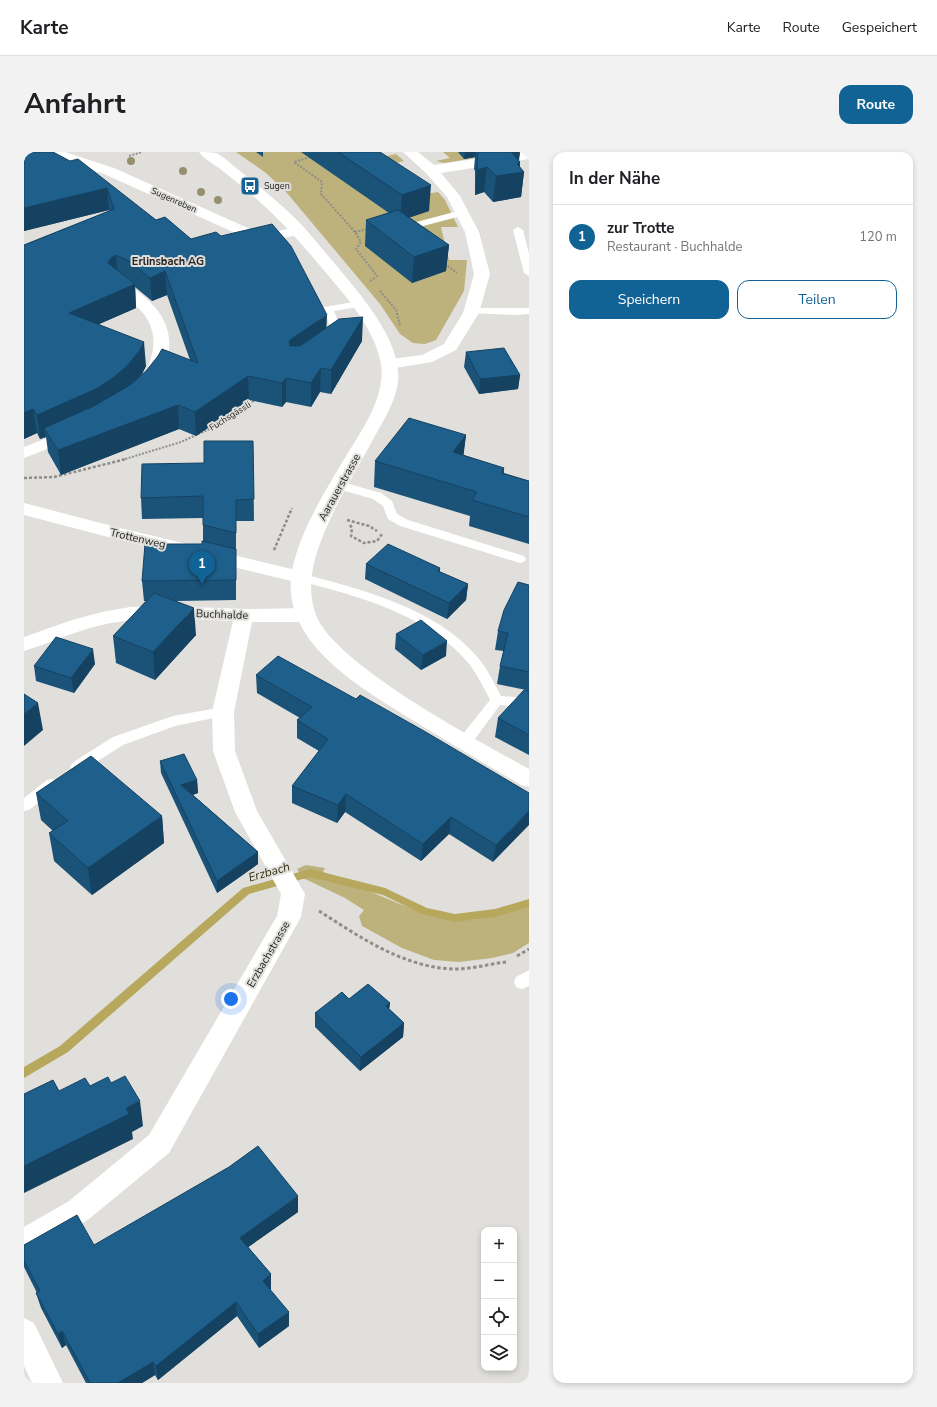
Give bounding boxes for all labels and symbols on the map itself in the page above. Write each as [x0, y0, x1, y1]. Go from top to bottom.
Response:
bus stop icon: Sugen [239, 175, 261, 197]
place label: Sugen [264, 180, 290, 192]
street label: Sugenreben [149, 185, 199, 215]
district label: Erlinsbach AG [132, 254, 204, 269]
street label: Fuchsgässli [207, 398, 253, 434]
street label: Aarauerstrasse [315, 451, 364, 524]
street label: Trottenweg [109, 525, 167, 552]
pin: 1 [189, 551, 215, 584]
street label: Buchhalde [195, 606, 249, 623]
water label: Erzbach [246, 858, 292, 886]
street label: Erzbachstrasse [243, 918, 294, 990]
your location [221, 989, 241, 1009]

